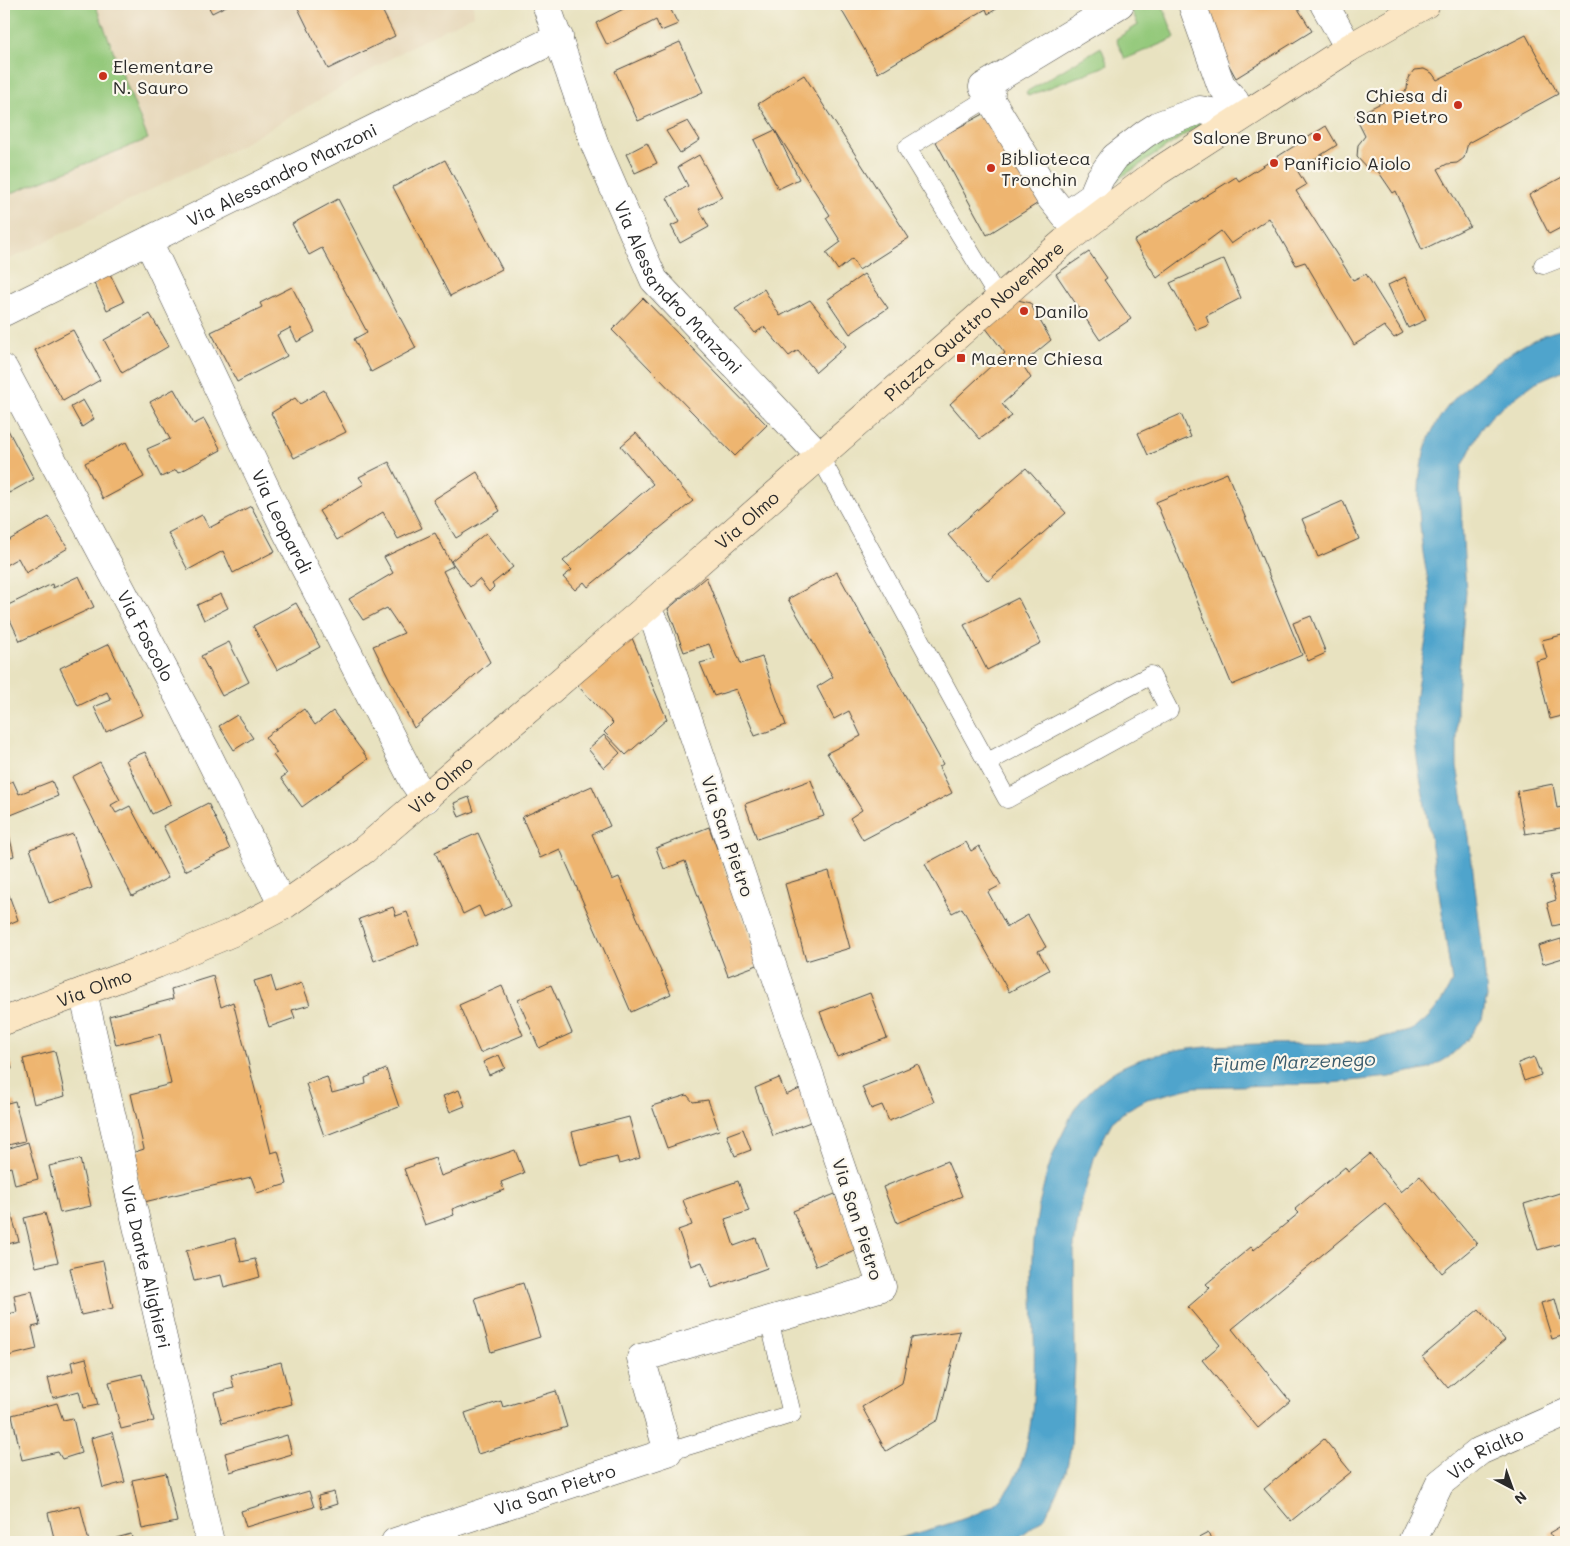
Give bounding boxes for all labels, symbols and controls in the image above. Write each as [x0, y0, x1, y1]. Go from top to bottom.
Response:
place label: Elementare N. Sauro [113, 54, 214, 99]
marker: Elementare N. Sauro [97, 70, 109, 82]
place label: Chiesa di San Pietro [1356, 83, 1448, 128]
marker: Chiesa di San Pietro [1452, 99, 1464, 111]
street label: Via Alessandro Manzoni [183, 117, 381, 232]
place label: Salone Bruno [1193, 125, 1307, 149]
marker: Salone Bruno [1311, 131, 1323, 143]
place label: Biblioteca Tronchin [1001, 146, 1091, 191]
place label: Panificio Aiolo [1284, 151, 1411, 175]
marker: Panificio Aiolo [1268, 157, 1280, 169]
marker: Biblioteca Tronchin [985, 162, 997, 174]
street label: Via Alessandro Manzoni [609, 197, 748, 379]
street label: Piazza Quattro Novembre [879, 235, 1069, 406]
place label: Danilo [1034, 299, 1089, 323]
marker: Danilo [1018, 305, 1030, 317]
place label: Maerne Chiesa [971, 346, 1103, 370]
marker: Maerne Chiesa [955, 352, 967, 364]
street label: Via Leopardi [246, 465, 318, 578]
street label: Via Olmo [710, 485, 784, 555]
street label: Via Foscolo [112, 586, 180, 686]
street label: Via Olmo [403, 750, 478, 819]
street label: Via San Pietro [696, 772, 760, 900]
street label: Via Olmo [53, 963, 135, 1012]
water label: Fiume Marzenego [1212, 1046, 1376, 1076]
street label: Via San Pietro [827, 1155, 889, 1283]
street label: Via Dante Alighieri [116, 1183, 177, 1351]
street label: Via Rialto [1442, 1421, 1527, 1485]
street label: Via San Pietro [491, 1458, 619, 1521]
north arrow [1488, 1464, 1538, 1514]
text: N [1511, 1488, 1531, 1509]

